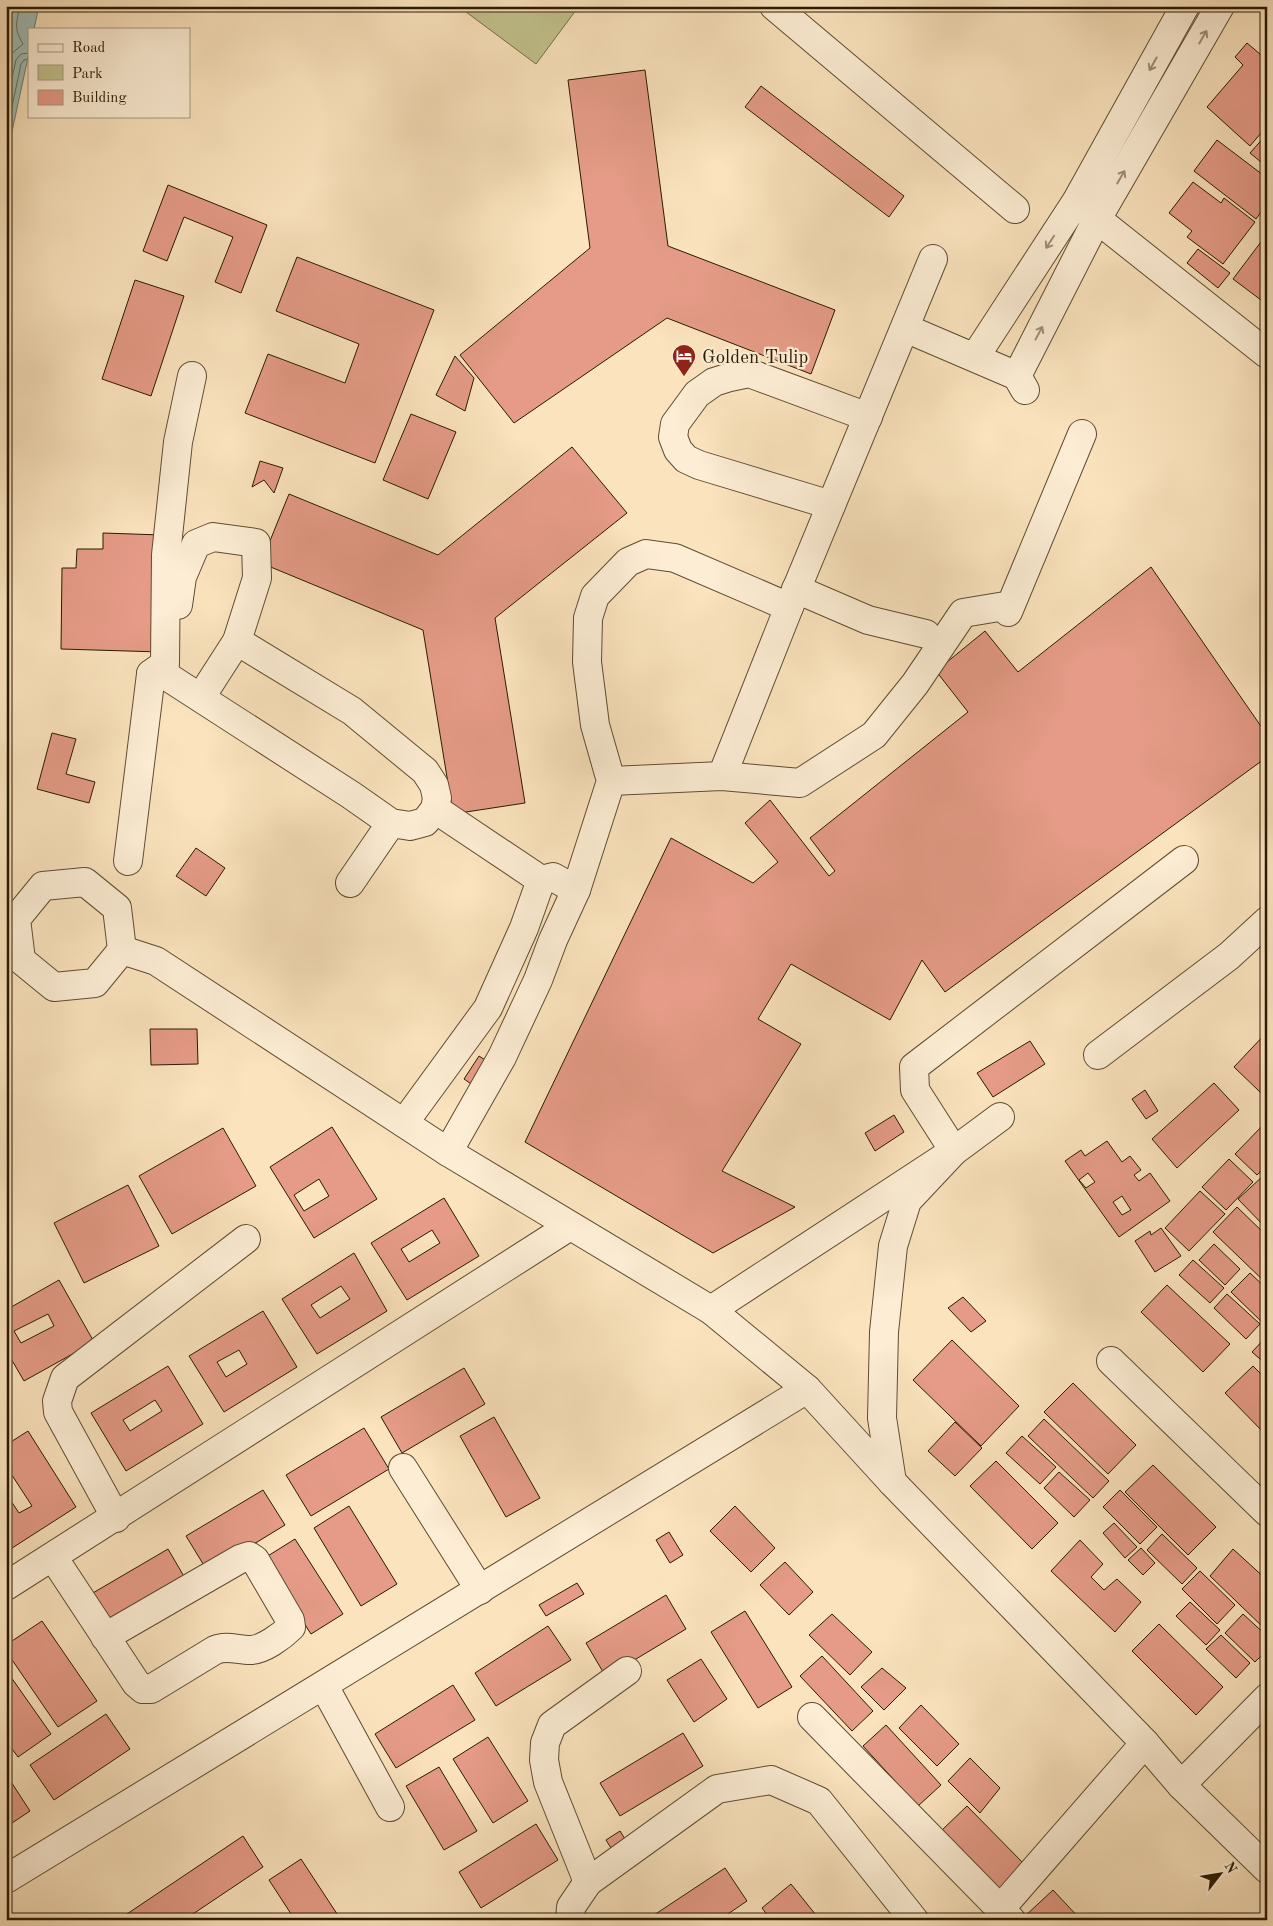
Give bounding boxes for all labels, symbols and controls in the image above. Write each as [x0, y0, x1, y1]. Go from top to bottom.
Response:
legend [28, 28, 190, 118]
one-way arrow [1198, 30, 1208, 44]
text: Road [72, 41, 106, 56]
one-way arrow [1147, 57, 1157, 71]
text: Park [72, 67, 103, 82]
text: Building [72, 91, 127, 106]
one-way arrow [1117, 170, 1127, 185]
one-way arrow [1045, 235, 1055, 249]
one-way arrow [1034, 325, 1044, 340]
hotel icon: Golden Tulip [671, 343, 697, 377]
place label: Golden Tulip [702, 349, 808, 368]
north arrow [1196, 1848, 1246, 1898]
text: N [1222, 1860, 1239, 1876]

